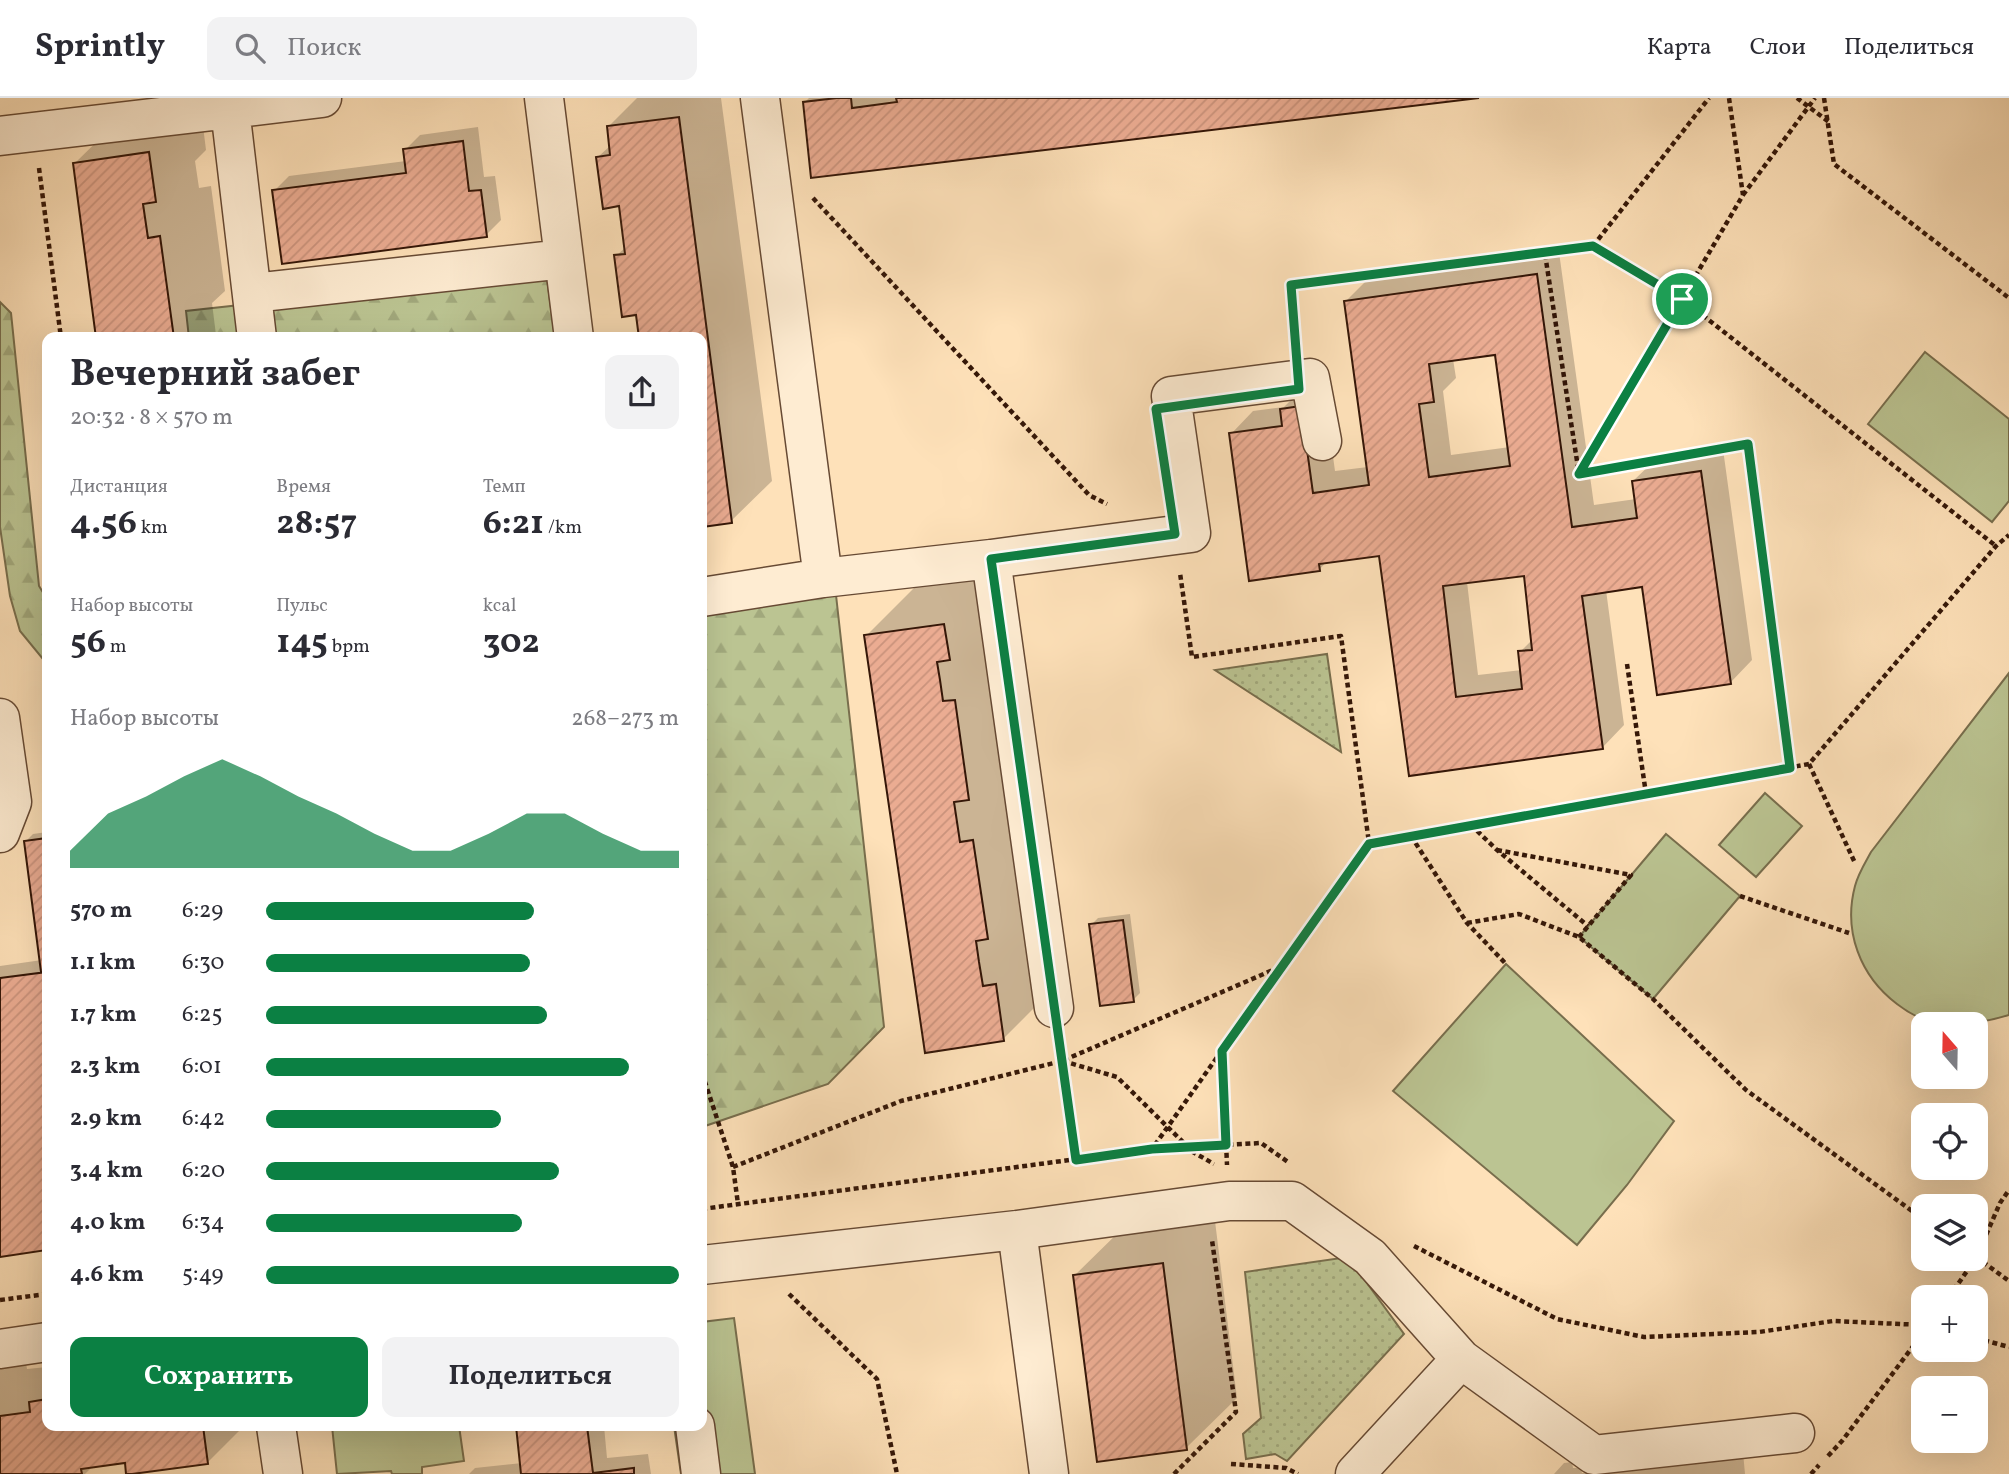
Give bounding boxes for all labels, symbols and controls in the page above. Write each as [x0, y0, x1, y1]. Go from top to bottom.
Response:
search box [207, 17, 697, 80]
text: Sprintly [35, 25, 165, 71]
icon: search [231, 29, 269, 67]
text: Поиск [287, 30, 361, 66]
text: Карта [1647, 31, 1712, 65]
text: Слои [1750, 31, 1806, 65]
text: Поделиться [1844, 31, 1974, 65]
pin [1652, 269, 1712, 329]
icon: arrive [1663, 280, 1701, 318]
text: Вечерний забег [70, 349, 360, 402]
button: share [605, 355, 679, 429]
text: 20:32 · 8 × 570 m [70, 402, 233, 434]
text: Дистанция [70, 474, 168, 500]
text: Время [276, 474, 331, 500]
text: Темп [483, 474, 526, 500]
text: 4.56 [70, 500, 137, 548]
text: 28:57 [276, 500, 357, 548]
text: 6:21 [483, 500, 544, 548]
text: km [137, 515, 168, 541]
text: /km [544, 515, 582, 541]
text: Набор высоты [70, 593, 193, 619]
text: Пульс [276, 593, 328, 619]
text: kcal [483, 593, 516, 619]
text: 56 [70, 619, 106, 667]
text: 145 [276, 619, 328, 667]
text: 302 [483, 619, 540, 667]
text: m [106, 634, 127, 660]
text: bpm [328, 634, 370, 660]
text: Набор высоты [70, 703, 219, 735]
text: 268–273 m [571, 703, 679, 735]
text: 570 m [70, 895, 132, 927]
text: 6:29 [182, 895, 223, 927]
text: 1.1 km [70, 947, 136, 979]
text: 6:30 [182, 947, 224, 979]
text: 1.7 km [70, 999, 137, 1031]
text: 6:25 [182, 999, 222, 1031]
north arrow [1911, 1012, 1988, 1088]
map controls [1911, 1012, 1988, 1453]
text: 2.3 km [70, 1051, 141, 1083]
text: 6:01 [182, 1051, 222, 1083]
text: 2.9 km [70, 1103, 142, 1135]
text: 6:42 [182, 1103, 225, 1135]
button: locate [1911, 1103, 1988, 1180]
text: 3.4 km [70, 1155, 143, 1187]
text: 6:20 [182, 1155, 225, 1187]
button: layers [1911, 1194, 1988, 1271]
text: 4.0 km [70, 1207, 145, 1239]
text: 6:34 [182, 1207, 225, 1239]
text: 4.6 km [70, 1259, 144, 1291]
text: 5:49 [182, 1259, 223, 1291]
button: + [1911, 1285, 1988, 1362]
button: Сохранить [70, 1337, 368, 1417]
button: Поделиться [382, 1337, 679, 1417]
button: − [1911, 1376, 1988, 1453]

